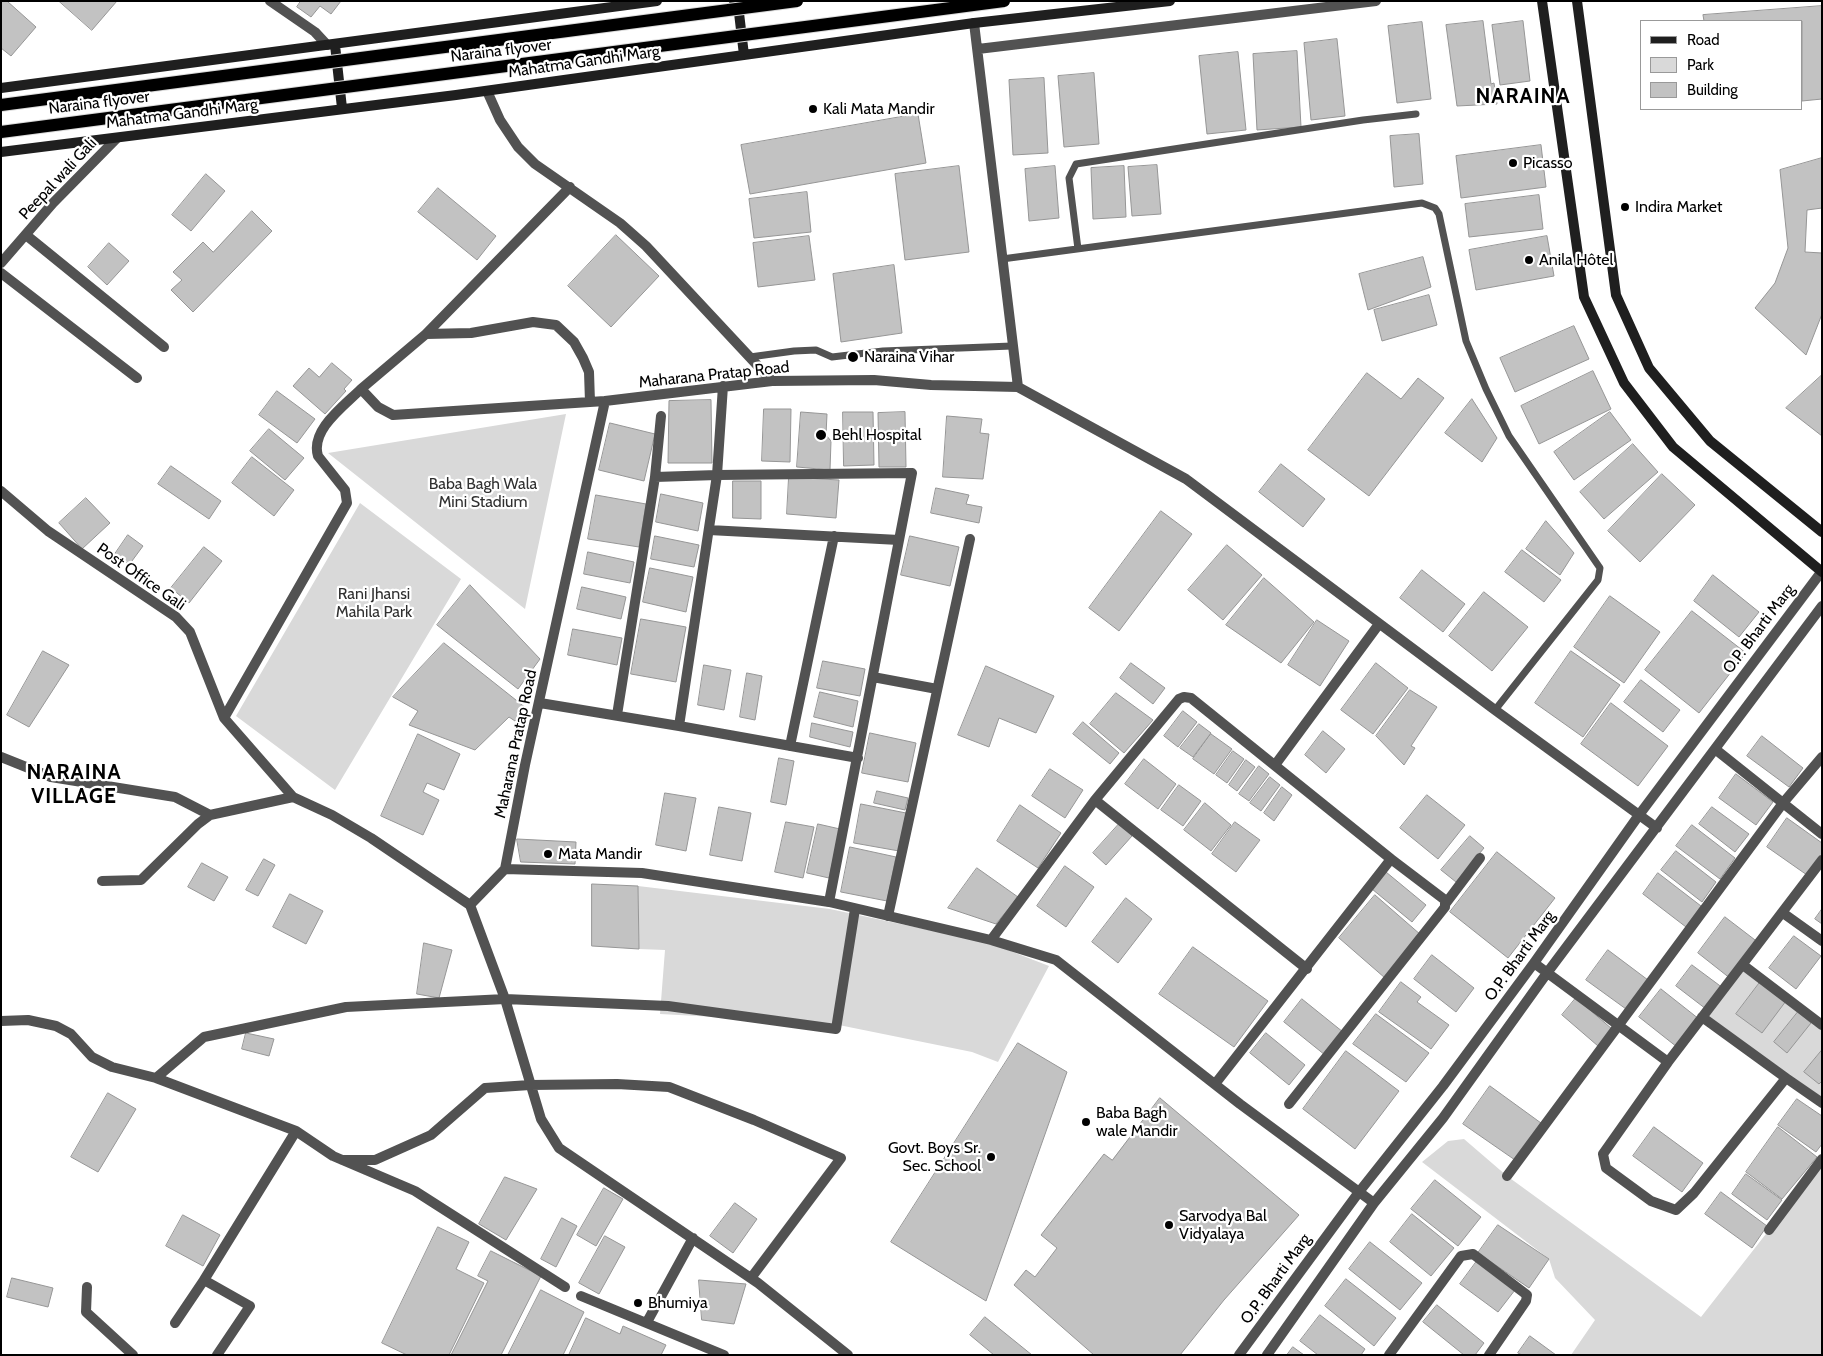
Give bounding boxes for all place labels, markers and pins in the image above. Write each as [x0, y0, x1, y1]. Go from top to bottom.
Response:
place label: Kali Mata Mandir [823, 99, 934, 119]
marker: Kali Mata Mandir [807, 103, 819, 115]
place label: Picasso [1523, 153, 1572, 173]
marker: Picasso [1507, 157, 1519, 169]
place label: Indira Market [1635, 197, 1722, 217]
marker: Indira Market [1619, 201, 1631, 213]
place label: Anila Hôtel [1539, 250, 1613, 270]
marker: Anila Hôtel [1523, 254, 1535, 266]
place label: Naraina Vihar [864, 347, 954, 367]
marker: Naraina Vihar [846, 350, 860, 364]
place label: Behl Hospital [832, 425, 921, 445]
marker: Behl Hospital [814, 428, 828, 442]
place label: Mata Mandir [558, 844, 642, 864]
marker: Mata Mandir [542, 848, 554, 860]
place label: Baba Bagh wale Mandir [1096, 1103, 1178, 1141]
marker: Baba Bagh wale Mandir [1080, 1116, 1092, 1128]
place label: Govt. Boys Sr. Sec. School [888, 1138, 981, 1176]
marker: Govt. Boys Sr. Sec. School [985, 1151, 997, 1163]
place label: Sarvodya Bal Vidyalaya [1179, 1206, 1267, 1244]
marker: Sarvodya Bal Vidyalaya [1163, 1219, 1175, 1231]
place label: Bhumiya [648, 1293, 708, 1313]
marker: Bhumiya [632, 1297, 644, 1309]

